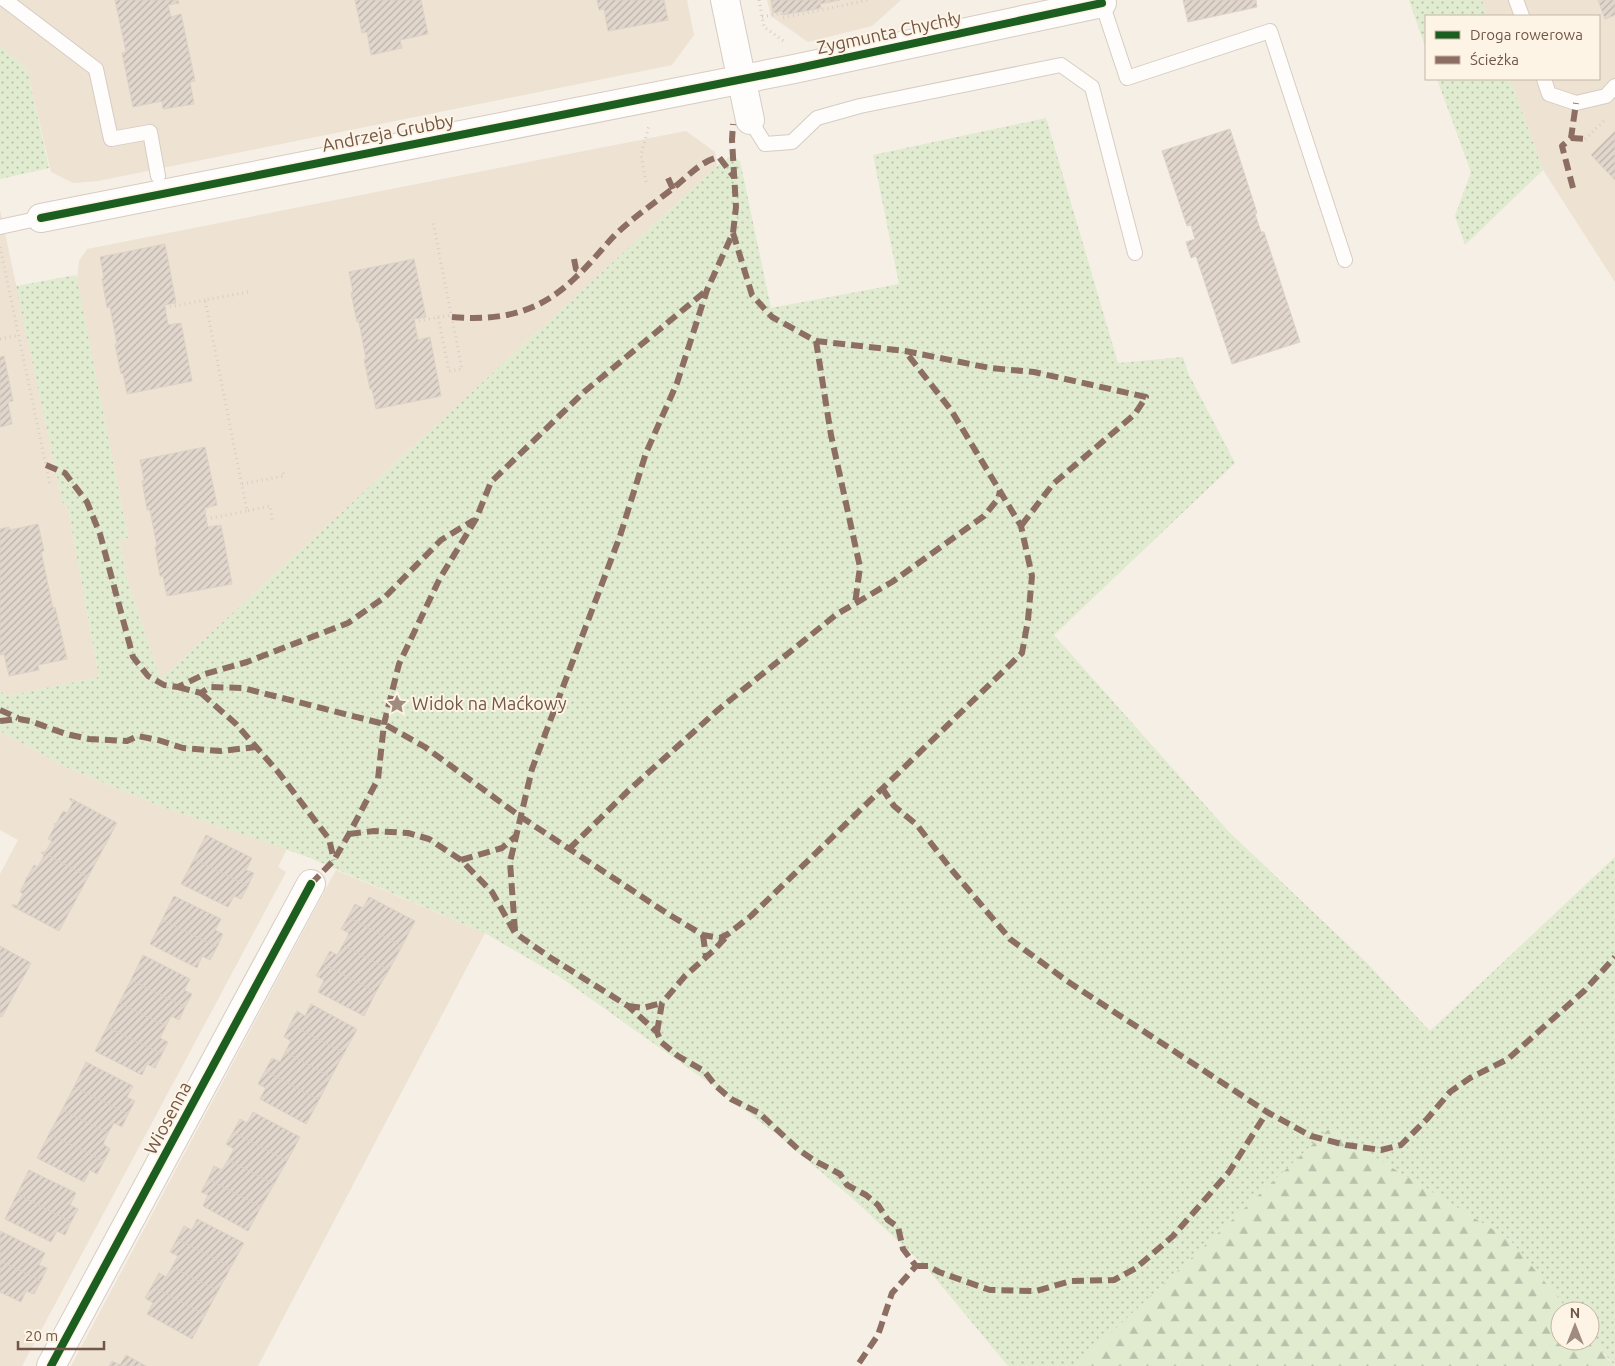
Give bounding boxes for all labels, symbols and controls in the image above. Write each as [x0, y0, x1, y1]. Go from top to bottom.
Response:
street label: Zygmunta Chychły [815, 7, 963, 57]
legend [1425, 15, 1600, 80]
text: Droga rowerowa [1470, 26, 1583, 43]
text: Ścieżka [1470, 51, 1519, 68]
street label: Andrzeja Grubby [320, 109, 456, 155]
place icon: Widok na Maćkowy [386, 693, 408, 715]
place label: Widok na Maćkowy [412, 693, 567, 713]
street label: Wiosenna [140, 1078, 195, 1157]
north arrow [1550, 1301, 1600, 1351]
text: N [1570, 1305, 1580, 1321]
scale bar [18, 1318, 104, 1350]
text: 20 m [25, 1327, 58, 1344]

